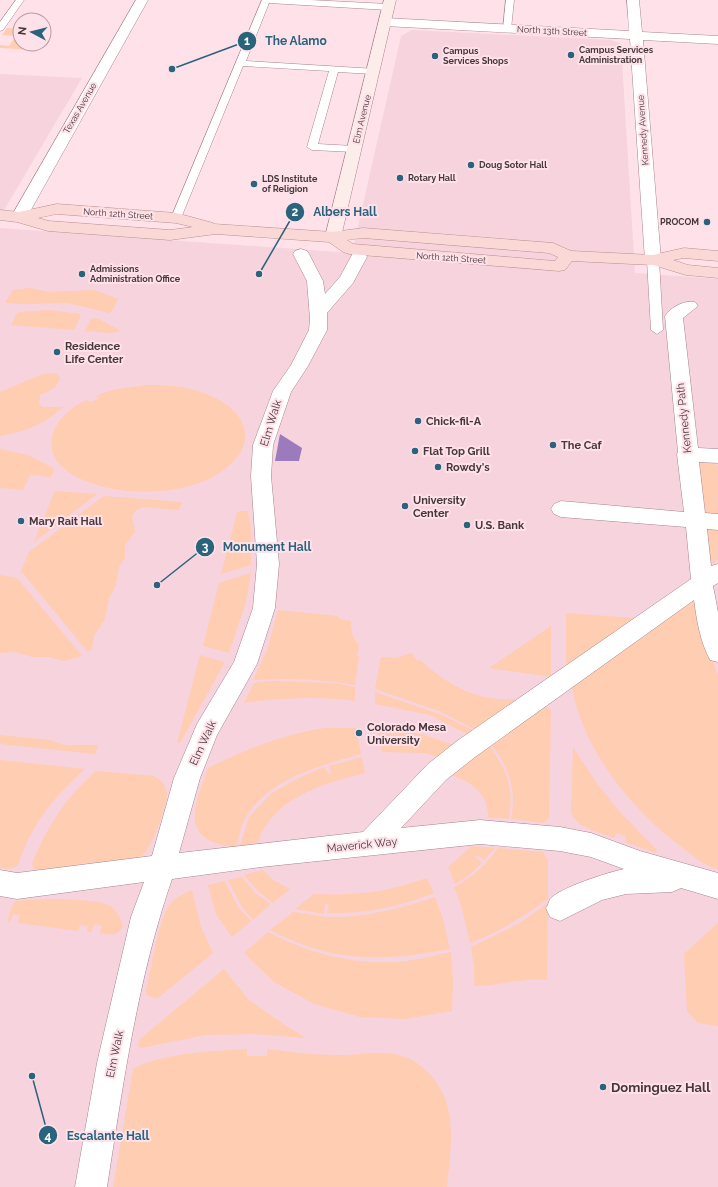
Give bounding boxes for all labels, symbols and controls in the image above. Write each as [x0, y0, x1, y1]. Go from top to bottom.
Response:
north arrow [12, 12, 52, 52]
street label: North 13th Street [517, 24, 587, 38]
text: N [16, 26, 30, 36]
callout: The Alamo [237, 29, 335, 53]
text: 1 [244, 34, 250, 48]
text: The Alamo [265, 34, 327, 48]
place label: Campus Services Administration [579, 45, 654, 65]
place label: Campus Services Shops [443, 46, 509, 66]
marker: Campus Services Administration [566, 50, 576, 60]
marker: Campus Services Shops [430, 51, 440, 61]
street label: Texas Avenue [61, 80, 99, 135]
street label: Elm Avenue [351, 93, 373, 144]
street label: Kennedy Avenue [636, 94, 650, 165]
marker: Doug Sotor Hall [466, 160, 476, 170]
place label: Doug Sotor Hall [479, 160, 547, 170]
marker: Rotary Hall [395, 173, 405, 183]
place label: Rotary Hall [408, 173, 456, 183]
place label: LDS Institute of Religion [262, 174, 318, 194]
marker: LDS Institute of Religion [249, 179, 259, 189]
callout: Albers Hall [285, 200, 384, 224]
text: 2 [292, 205, 299, 219]
text: Albers Hall [313, 205, 377, 219]
street label: North 12th Street [83, 207, 153, 221]
place label: PROCOM [660, 217, 699, 227]
marker: PROCOM [702, 217, 712, 227]
street label: North 12th Street [416, 251, 486, 265]
place label: Admissions Administration Office [90, 264, 181, 284]
marker: Admissions Administration Office [77, 269, 87, 279]
place label: Residence Life Center [65, 340, 124, 366]
marker: Residence Life Center [52, 347, 62, 357]
street label: Kennedy Path [674, 382, 694, 454]
street label: Elm Walk [258, 398, 284, 448]
place label: Chick-fil-A [426, 415, 482, 428]
marker: Chick-fil-A [413, 416, 423, 426]
place label: The Caf [561, 439, 603, 452]
marker: The Caf [548, 440, 558, 450]
place label: Flat Top Grill [423, 445, 490, 458]
marker: Flat Top Grill [410, 446, 420, 456]
place label: Rowdy's [446, 461, 490, 474]
marker: Rowdy's [433, 462, 443, 472]
place label: University Center [413, 494, 466, 520]
marker: University Center [400, 501, 410, 511]
place label: Mary Rait Hall [29, 515, 103, 528]
marker: Mary Rait Hall [16, 516, 26, 526]
place label: U.S. Bank [475, 519, 525, 532]
marker: U.S. Bank [462, 520, 472, 530]
callout: Monument Hall [195, 535, 319, 559]
text: 3 [202, 540, 209, 554]
text: Monument Hall [223, 540, 312, 554]
street label: Elm Walk [187, 718, 219, 767]
place label: Colorado Mesa University [367, 721, 446, 747]
marker: Colorado Mesa University [354, 728, 364, 738]
street label: Maverick Way [326, 835, 398, 855]
street label: Elm Walk [104, 1029, 126, 1079]
place label: Dominguez Hall [611, 1080, 711, 1095]
marker: Dominguez Hall [598, 1082, 608, 1092]
callout: Escalante Hall [38, 1123, 157, 1147]
text: 4 [45, 1129, 52, 1143]
text: Escalante Hall [67, 1129, 150, 1143]

